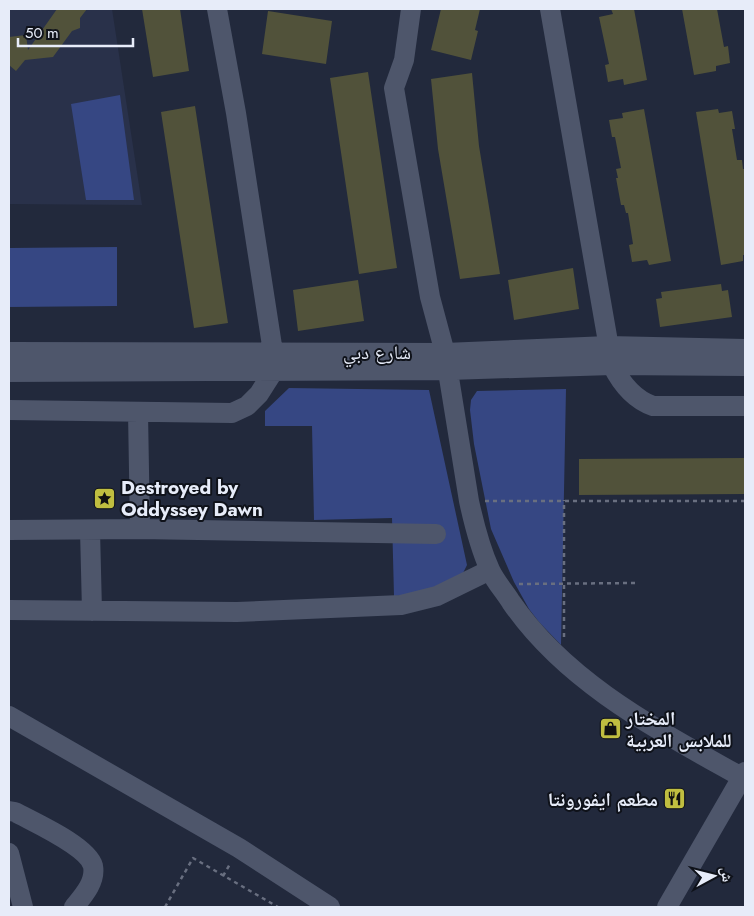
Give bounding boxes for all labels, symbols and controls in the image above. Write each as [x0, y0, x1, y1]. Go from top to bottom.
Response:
scale bar [18, 15, 132, 47]
text: 50 m [25, 22, 59, 44]
street label: شارع دبي [343, 339, 411, 368]
place label: Destroyed by Oddyssey Dawn [121, 474, 263, 523]
place icon: Destroyed by Oddyssey Dawn [93, 486, 117, 510]
place label: المختار للملابس العربية [625, 705, 732, 754]
shop icon: المختار للملابس العربية [598, 717, 622, 741]
place label: مطعم ايفورونتا [548, 786, 658, 813]
restaurant icon: مطعم ايفورونتا [662, 787, 686, 811]
north arrow [689, 851, 739, 901]
text: ش [716, 866, 738, 883]

